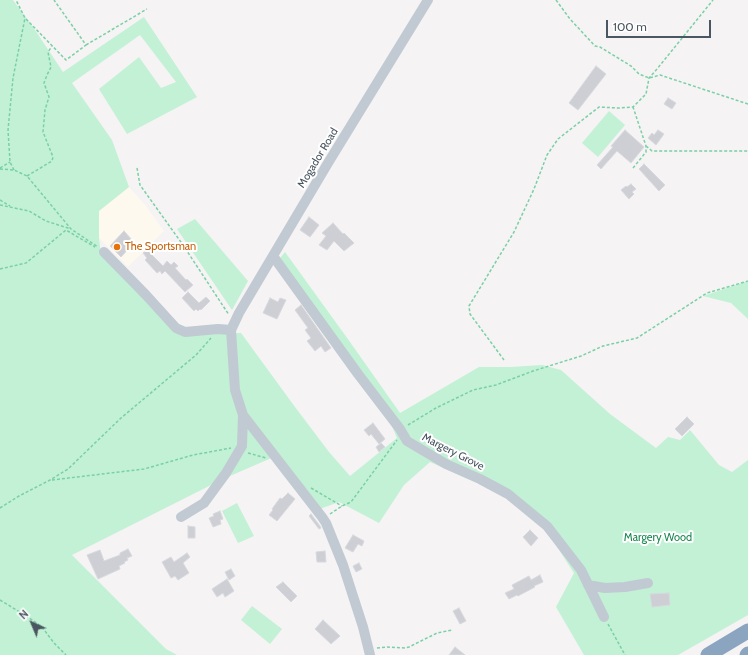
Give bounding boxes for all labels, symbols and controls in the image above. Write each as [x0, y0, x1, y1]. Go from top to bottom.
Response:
scale bar [608, 12, 713, 38]
text: 100 m [613, 19, 647, 34]
street label: Mogador Road [295, 126, 341, 190]
place label: The Sportsman [125, 240, 196, 254]
marker: The Sportsman [112, 242, 122, 252]
street label: Margery Grove [420, 431, 486, 473]
park label: Margery Wood [624, 531, 692, 545]
north arrow [12, 603, 52, 643]
text: N [16, 607, 31, 622]

